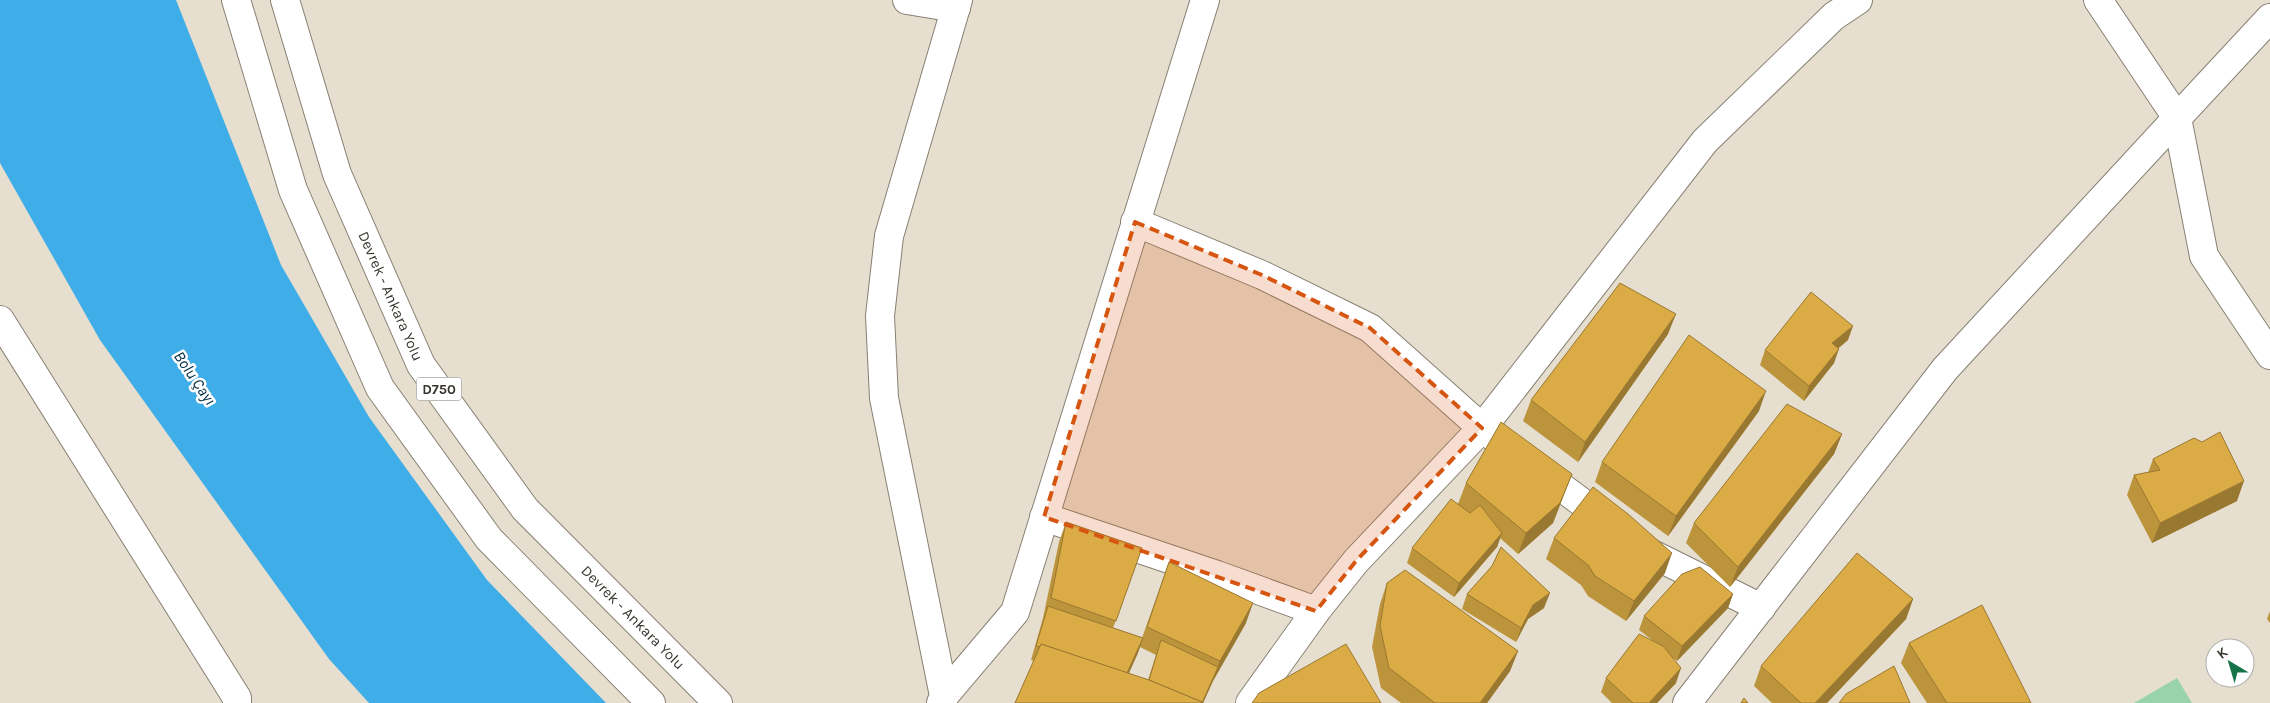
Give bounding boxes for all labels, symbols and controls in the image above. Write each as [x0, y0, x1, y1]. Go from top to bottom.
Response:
street label: Devrek - Ankara Yolu [354, 229, 427, 364]
water label: Bolu Çayı [170, 347, 220, 409]
road number: D750 [416, 378, 462, 400]
street label: Devrek - Ankara Yolu [577, 562, 689, 673]
north arrow [2205, 638, 2255, 688]
text: K [2213, 643, 2232, 663]

